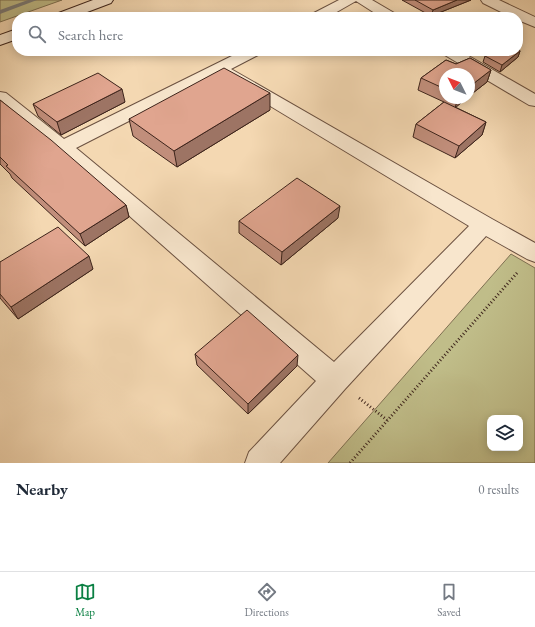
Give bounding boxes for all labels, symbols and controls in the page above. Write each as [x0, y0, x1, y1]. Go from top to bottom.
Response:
search box [12, 12, 523, 56]
icon: search [26, 23, 48, 45]
text: Search here [58, 25, 123, 44]
north arrow [439, 68, 475, 104]
map controls [487, 415, 523, 451]
button: layers [487, 415, 523, 451]
text: Nearby [16, 478, 68, 500]
text: 0 results [478, 481, 519, 498]
tab: Map [74, 581, 96, 619]
tab: Directions [245, 581, 289, 619]
tab: Saved [437, 581, 461, 619]

